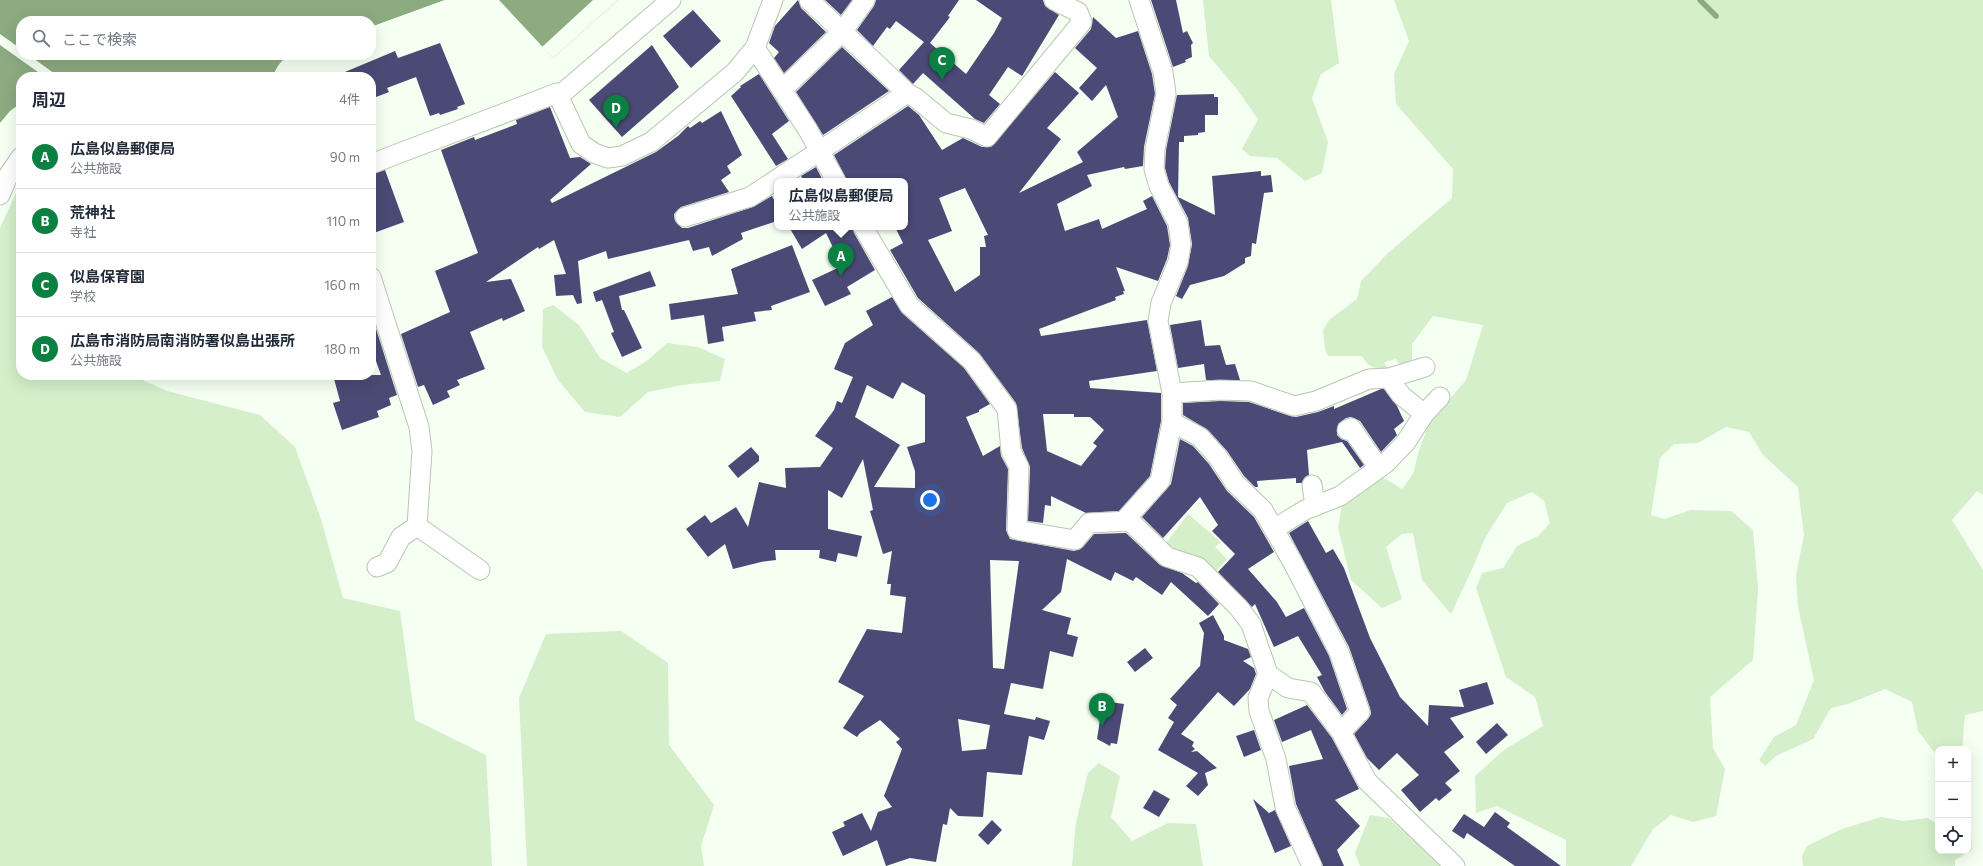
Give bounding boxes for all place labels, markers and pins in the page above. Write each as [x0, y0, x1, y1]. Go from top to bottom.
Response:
pin: C [929, 47, 955, 80]
pin: D [603, 95, 629, 128]
pin: A [828, 243, 854, 276]
pin: B [1089, 693, 1115, 726]

